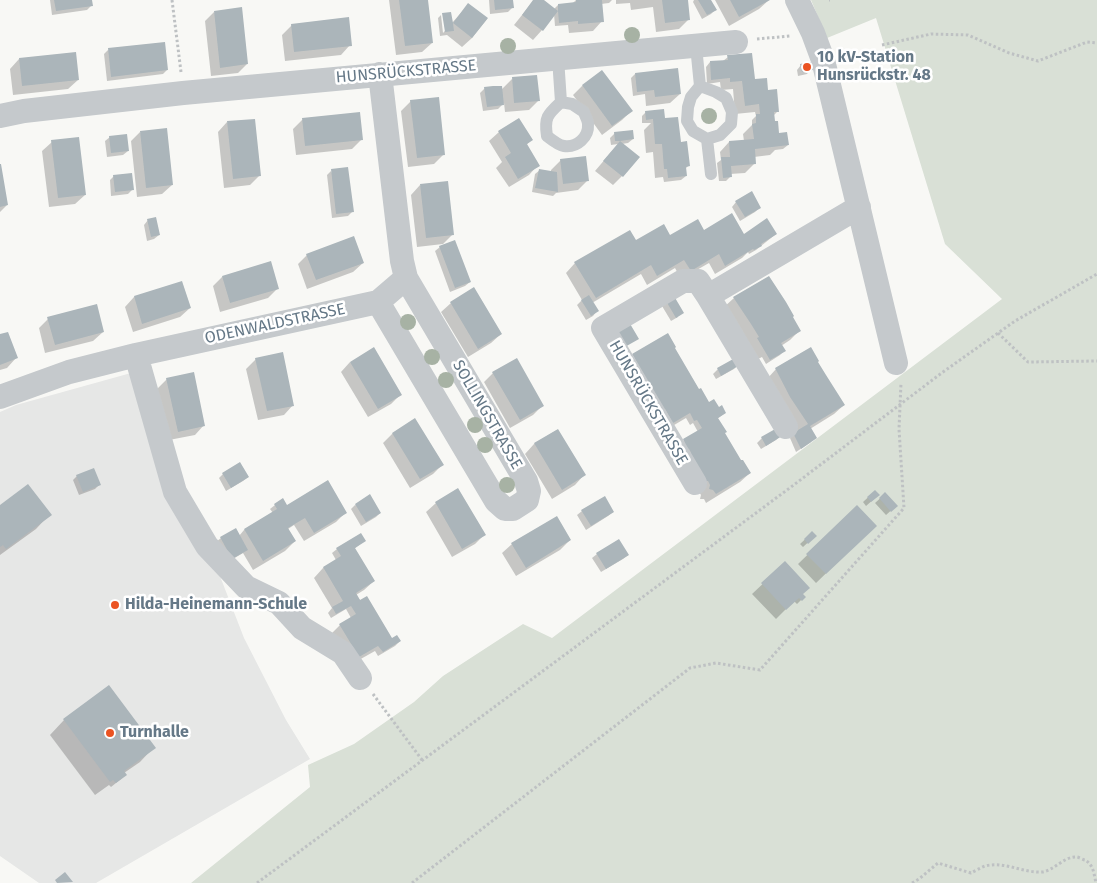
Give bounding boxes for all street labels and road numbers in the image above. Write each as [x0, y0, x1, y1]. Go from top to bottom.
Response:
street label: HUNSRÜCKSTRASSE [335, 56, 477, 88]
street label: ODENWALDSTRASSE [203, 300, 347, 348]
street label: HUNSRÜCKSTRASSE [604, 337, 692, 469]
street label: SOLLINGSTRASSE [448, 357, 526, 473]

